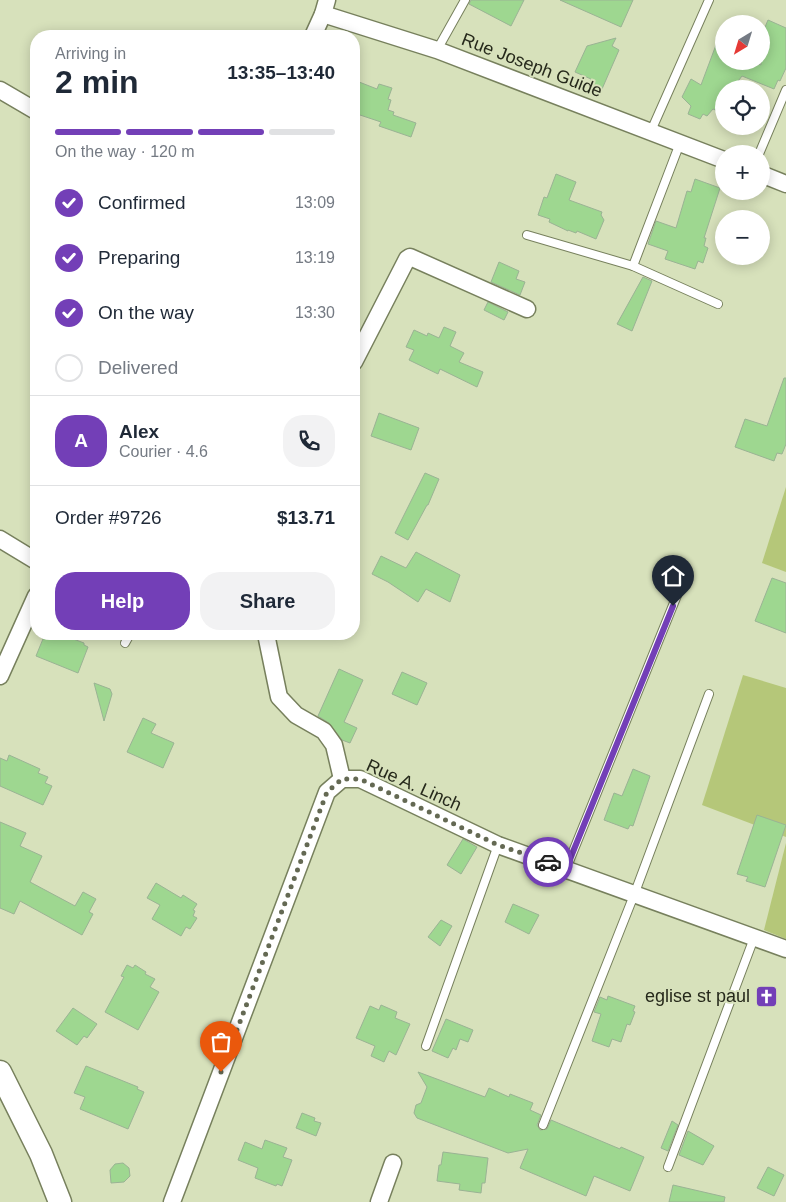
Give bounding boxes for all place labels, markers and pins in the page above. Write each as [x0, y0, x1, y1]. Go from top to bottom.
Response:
pin [652, 555, 694, 606]
church icon: eglise st paul [754, 984, 778, 1008]
place label: eglise st paul [645, 986, 750, 1006]
pin [200, 1021, 242, 1072]

